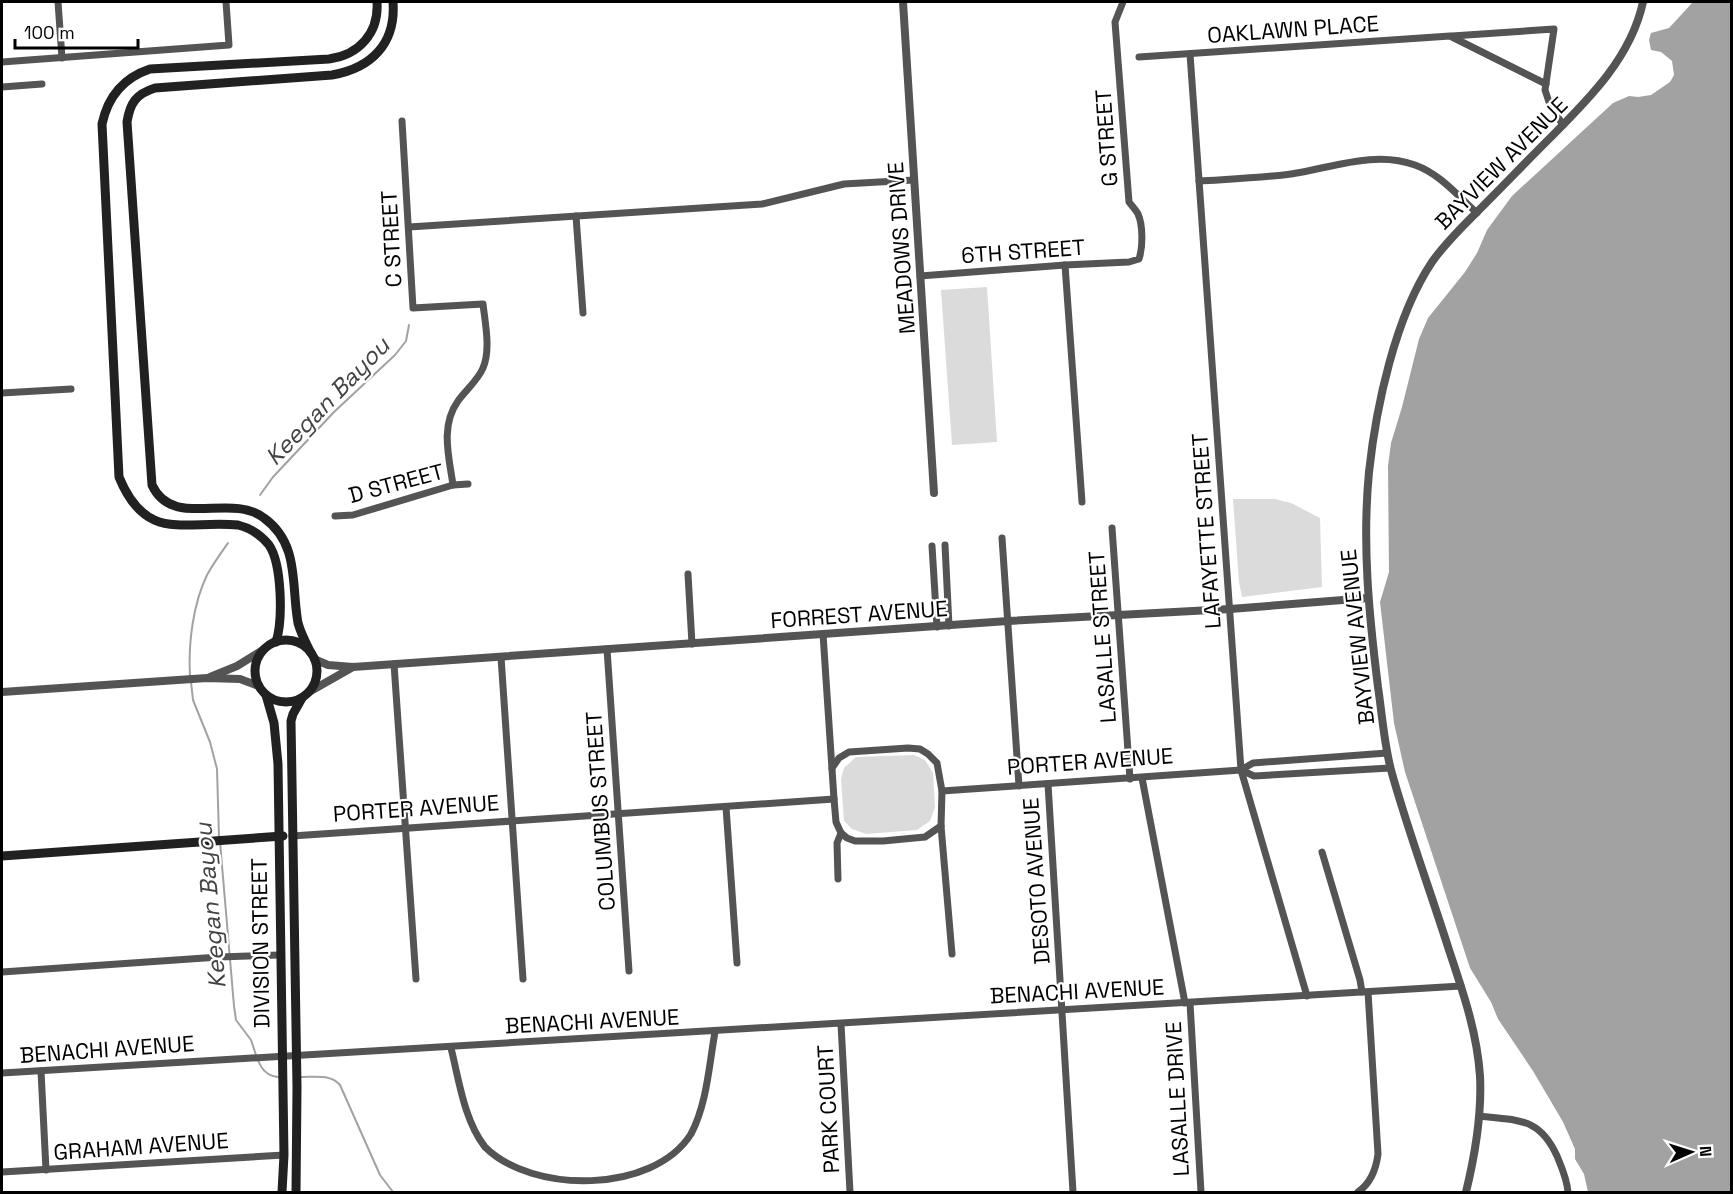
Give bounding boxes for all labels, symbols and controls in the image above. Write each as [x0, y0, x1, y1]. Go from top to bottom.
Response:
street label: OAKLAWN PLACE [1206, 9, 1380, 49]
scale bar [15, 12, 138, 50]
text: 100 m [24, 21, 75, 44]
street label: G STREET [1089, 88, 1123, 188]
street label: BAYVIEW AVENUE [1429, 91, 1573, 235]
street label: MEADOWS DRIVE [881, 161, 921, 335]
street label: C STREET [374, 190, 408, 288]
street label: 6TH STREET [960, 233, 1086, 269]
water label: Keegan Bayou [258, 330, 397, 472]
street label: LAFAYETTE STREET [1185, 432, 1227, 630]
street label: D STREET [345, 457, 447, 509]
street label: BAYVIEW AVENUE [1334, 548, 1380, 726]
street label: LASALLE STREET [1082, 550, 1122, 724]
street label: FORREST AVENUE [769, 594, 949, 634]
street label: COLUMBUS STREET [579, 710, 621, 912]
street label: PORTER AVENUE [1006, 741, 1174, 781]
street label: PORTER AVENUE [332, 788, 500, 828]
street label: DESOTO AVENUE [1016, 797, 1056, 965]
water label: Keegan Bayou [187, 821, 233, 990]
street label: DIVISION STREET [245, 858, 275, 1028]
street label: BENACHI AVENUE [989, 972, 1165, 1010]
street label: BENACHI AVENUE [504, 1002, 680, 1040]
street label: LASALLE DRIVE [1159, 1021, 1195, 1177]
street label: BENACHI AVENUE [19, 1029, 195, 1069]
street label: PARK COURT [811, 1044, 845, 1174]
north arrow [1661, 1122, 1721, 1182]
street label: GRAHAM AVENUE [53, 1126, 229, 1166]
text: N [1695, 1145, 1716, 1157]

